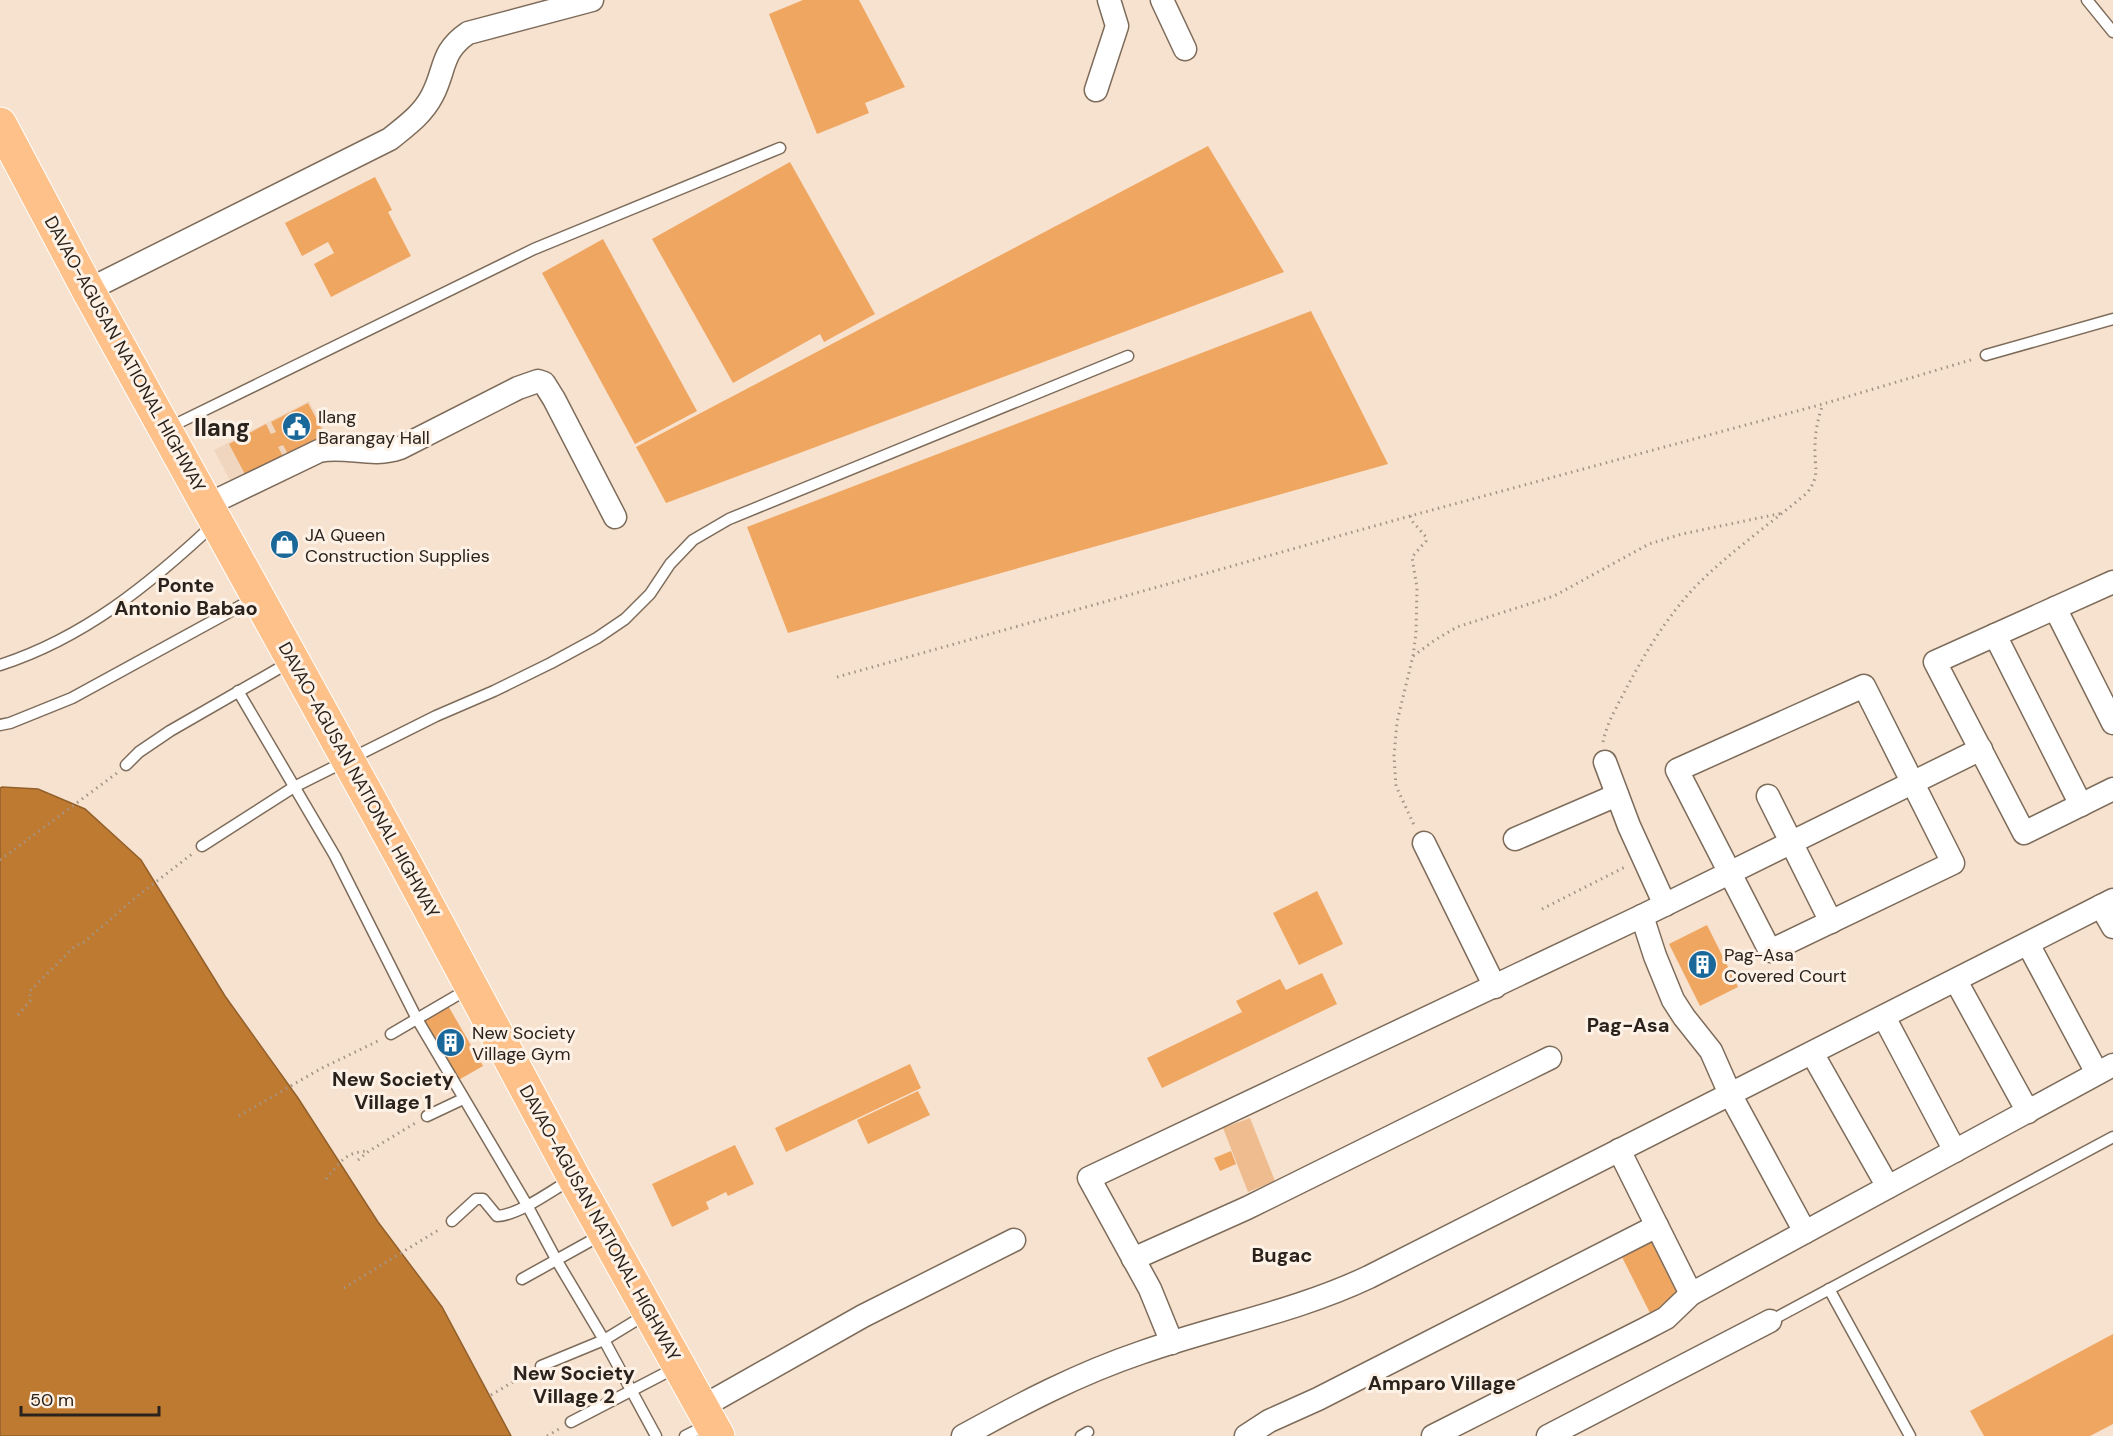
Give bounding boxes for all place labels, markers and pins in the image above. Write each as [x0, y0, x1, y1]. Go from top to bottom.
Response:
place label: Ilang Barangay Hall [318, 405, 430, 450]
public building icon: Ilang Barangay Hall [281, 411, 313, 443]
place label: JA Queen Construction Supplies [305, 523, 490, 568]
shop icon: JA Queen Construction Supplies [268, 529, 300, 561]
place label: Pag-Asa Covered Court [1724, 943, 1847, 988]
building icon: Pag-Asa Covered Court [1687, 949, 1719, 981]
place label: New Society Village Gym [472, 1021, 576, 1066]
building icon: New Society Village Gym [435, 1027, 467, 1059]

